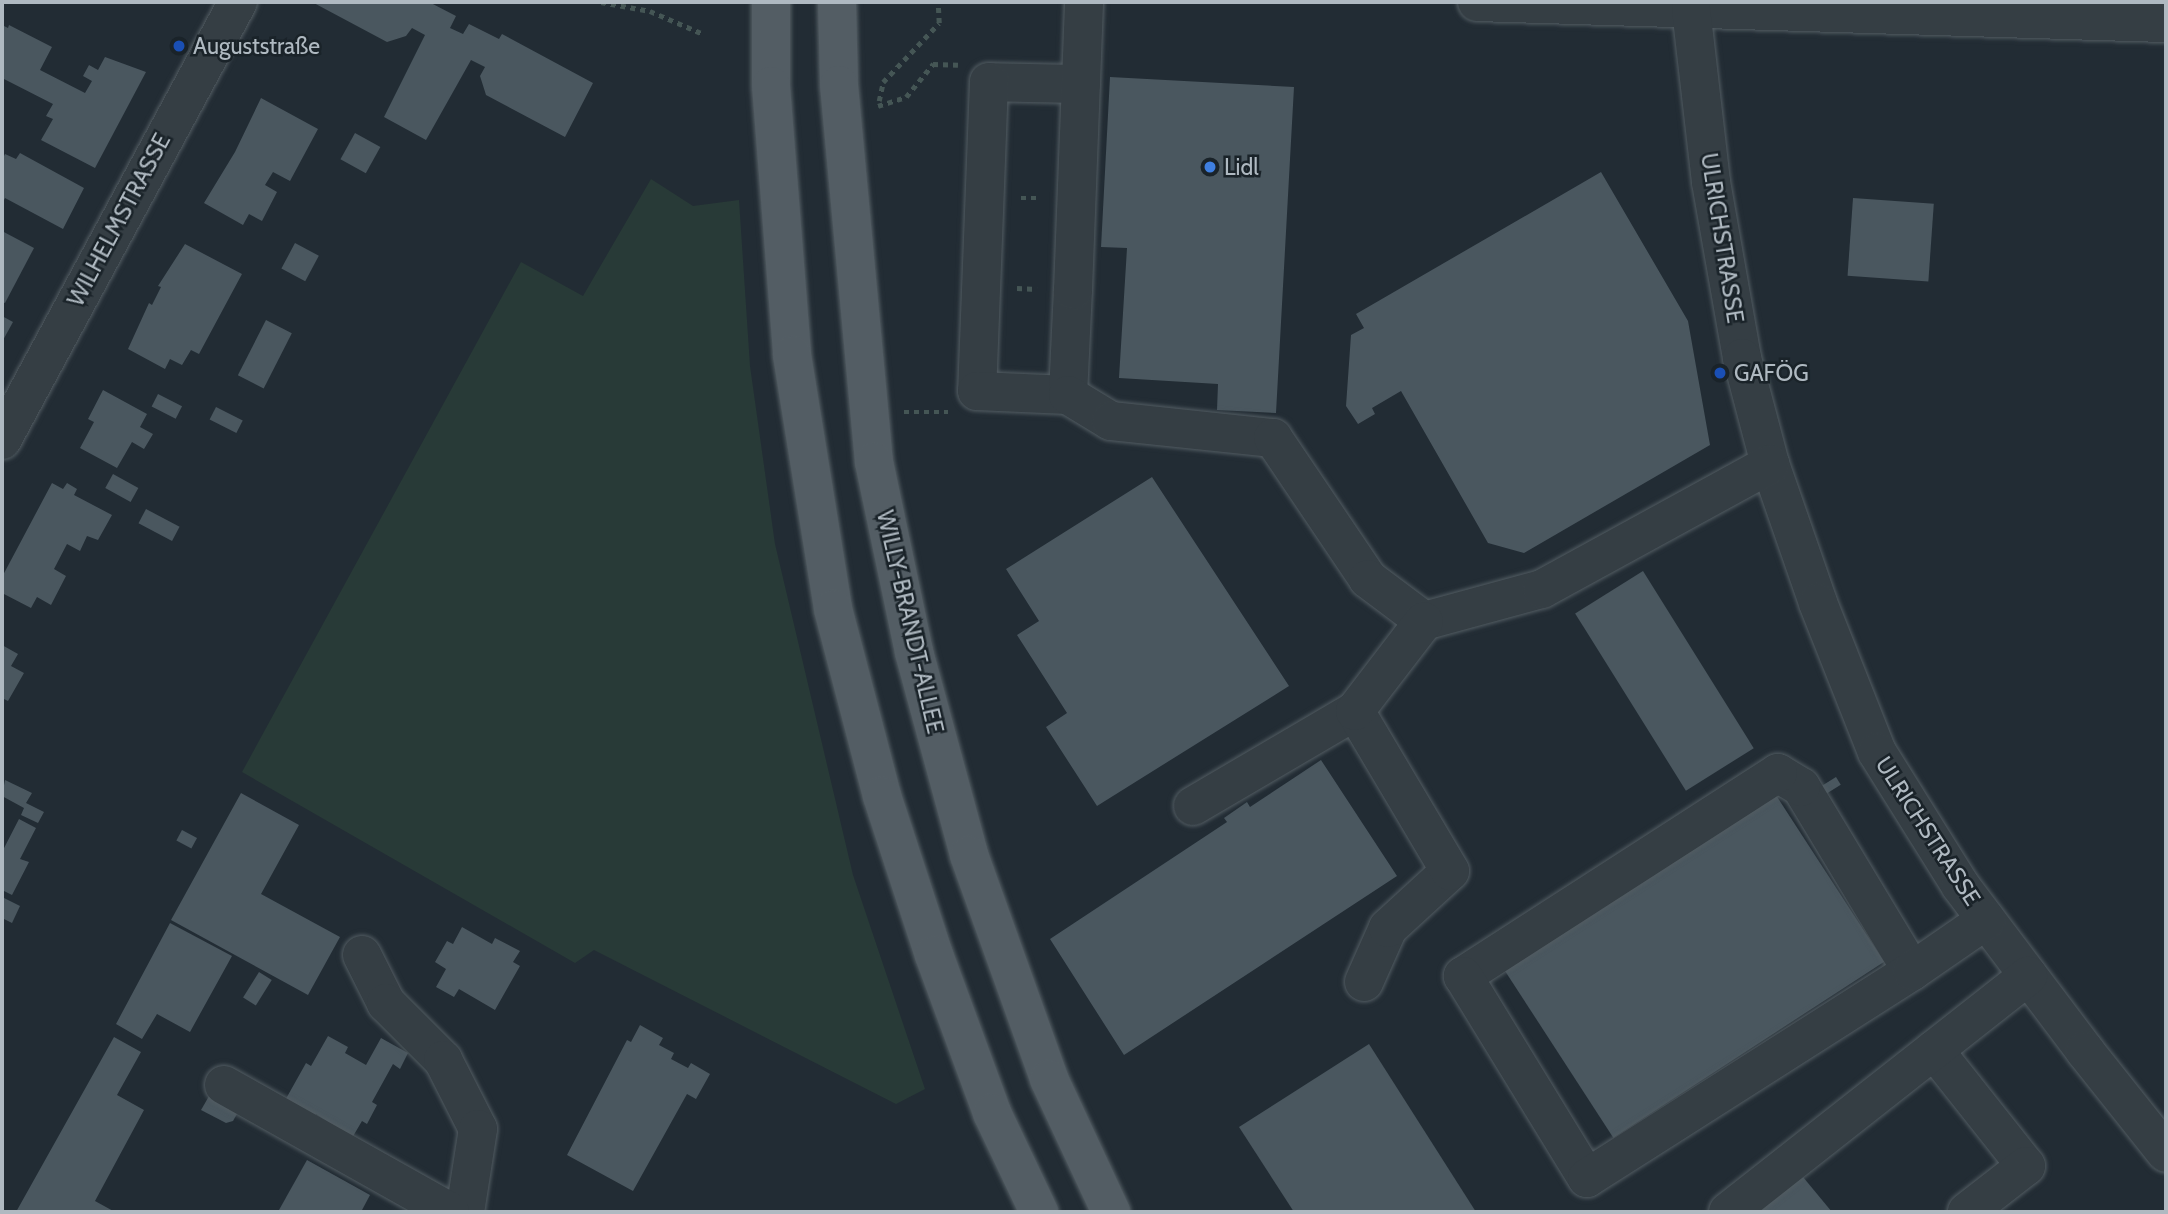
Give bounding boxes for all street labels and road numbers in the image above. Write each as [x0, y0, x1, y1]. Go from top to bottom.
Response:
street label: WILHELMSTRASSE [62, 129, 176, 311]
street label: ULRICHSTRASSE [1695, 151, 1749, 325]
street label: WILLY-BRANDT-ALLEE [871, 508, 949, 736]
street label: ULRICHSTRASSE [1870, 752, 1986, 910]

